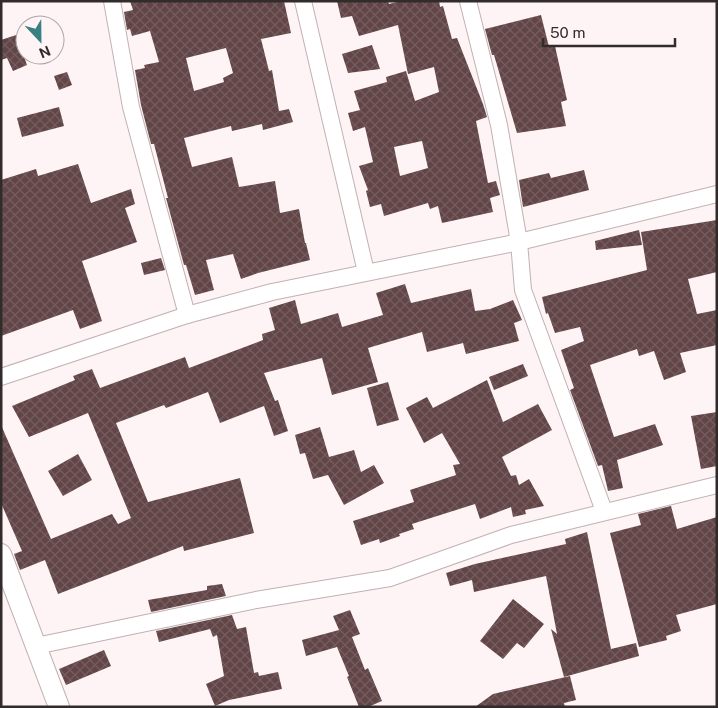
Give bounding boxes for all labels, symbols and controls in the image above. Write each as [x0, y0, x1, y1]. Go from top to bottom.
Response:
north arrow [15, 15, 65, 65]
scale bar [543, 15, 676, 47]
text: 50 m [550, 24, 585, 41]
text: N [37, 43, 53, 62]

